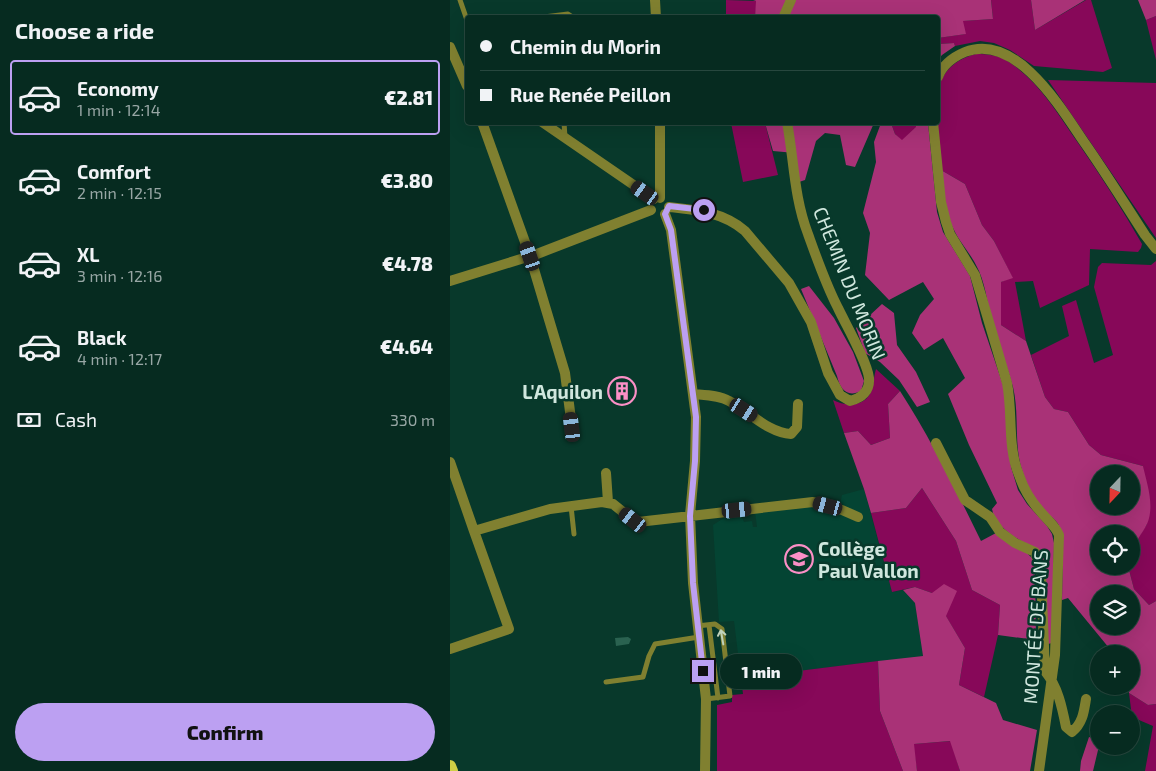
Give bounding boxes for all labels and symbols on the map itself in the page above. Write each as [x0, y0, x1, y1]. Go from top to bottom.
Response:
car [628, 178, 661, 208]
route start [693, 199, 715, 221]
street label: CHEMIN DU MORIN [809, 203, 891, 363]
car [518, 239, 541, 273]
building icon: L'Aquilon [607, 376, 637, 406]
place label: L'Aquilon [522, 380, 603, 403]
car [727, 396, 760, 424]
car [562, 411, 581, 443]
north arrow [1090, 465, 1140, 515]
car [811, 495, 844, 517]
car [721, 501, 752, 519]
car [616, 505, 649, 535]
place label: Collège Paul Vallon [818, 537, 919, 582]
school or university icon: Collège Paul Vallon [784, 544, 814, 574]
street label: MONTÉE DE BANS [1018, 549, 1052, 705]
one-way arrow [716, 629, 726, 645]
callout: 1 min [720, 654, 803, 688]
route end [692, 660, 714, 682]

